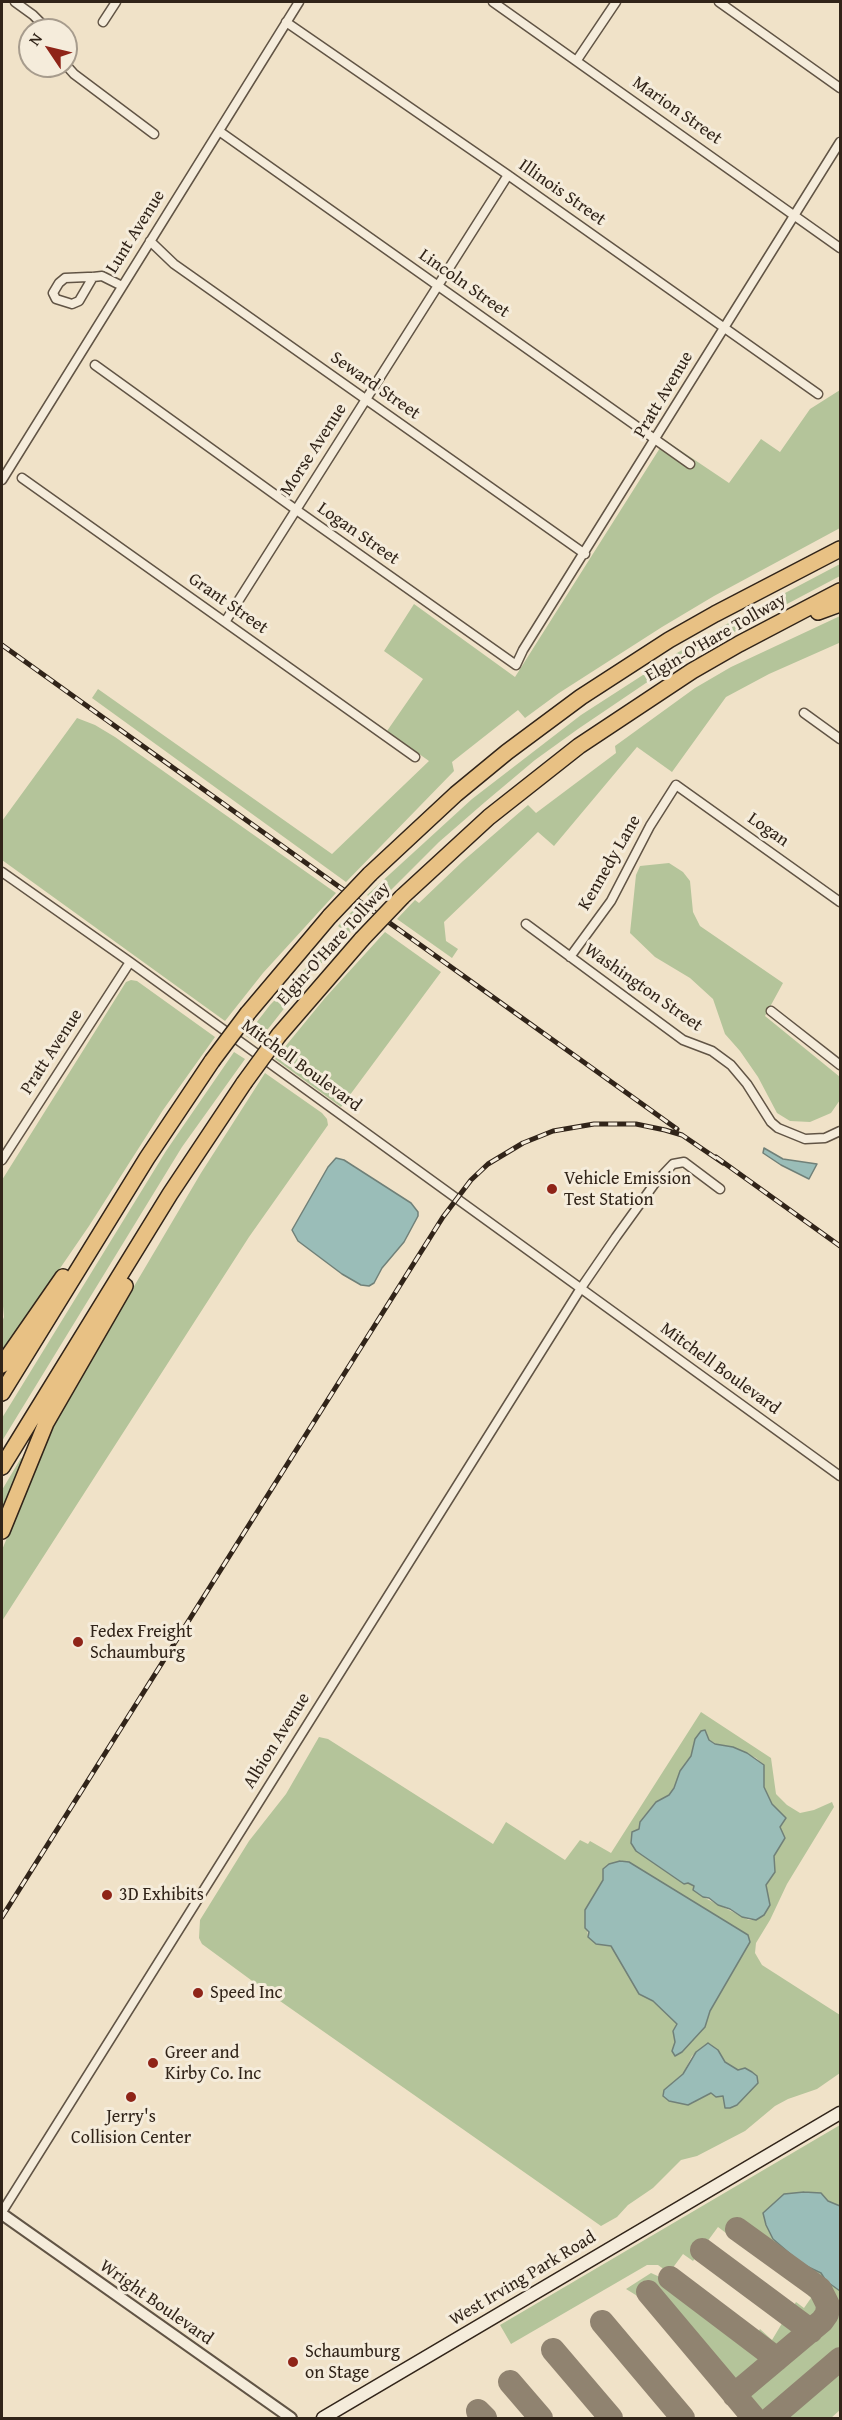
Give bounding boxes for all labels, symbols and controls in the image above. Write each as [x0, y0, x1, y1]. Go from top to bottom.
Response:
north arrow [18, 18, 78, 78]
text: N [22, 28, 48, 50]
street label: Marion Street [628, 72, 726, 150]
street label: Illinois Street [514, 155, 610, 231]
street label: Lunt Avenue [102, 186, 170, 278]
street label: Lincoln Street [414, 245, 514, 323]
street label: Seward Street [326, 347, 424, 425]
street label: Pratt Avenue [630, 348, 698, 442]
street label: Morse Avenue [276, 400, 352, 500]
street label: Logan Street [313, 498, 403, 570]
street label: Grant Street [184, 569, 272, 639]
street label: Elgin-O'Hare Tollway [642, 589, 790, 687]
street label: Logan [743, 808, 793, 852]
street label: Kennedy Lane [574, 812, 646, 914]
street label: Elgin-O'Hare Tollway [273, 878, 395, 1010]
street label: Washington Street [580, 939, 706, 1037]
street label: Pratt Avenue [16, 1005, 88, 1099]
street label: Mitchell Boulevard [237, 1015, 365, 1117]
place label: Vehicle Emission Test Station [564, 1168, 691, 1210]
marker: Vehicle Emission Test Station [545, 1182, 559, 1196]
street label: Mitchell Boulevard [656, 1318, 784, 1420]
place label: Fedex Freight Schaumburg [90, 1621, 192, 1664]
marker: Fedex Freight Schaumburg [71, 1635, 85, 1649]
street label: Albion Avenue [239, 1689, 315, 1793]
place label: 3D Exhibits [119, 1884, 204, 1906]
marker: 3D Exhibits [100, 1888, 114, 1902]
place label: Speed Inc [210, 1982, 283, 2004]
marker: Speed Inc [191, 1986, 205, 2000]
place label: Greer and Kirby Co. Inc [165, 2042, 261, 2084]
marker: Greer and Kirby Co. Inc [146, 2056, 160, 2070]
marker: Jerry's Collision Center [124, 2090, 138, 2104]
place label: Jerry's Collision Center [71, 2106, 191, 2148]
street label: West Irving Park Road [446, 2227, 600, 2331]
street label: Wright Boulevard [95, 2256, 217, 2350]
place label: Schaumburg on Stage [305, 2341, 400, 2384]
marker: Schaumburg on Stage [286, 2355, 300, 2369]

